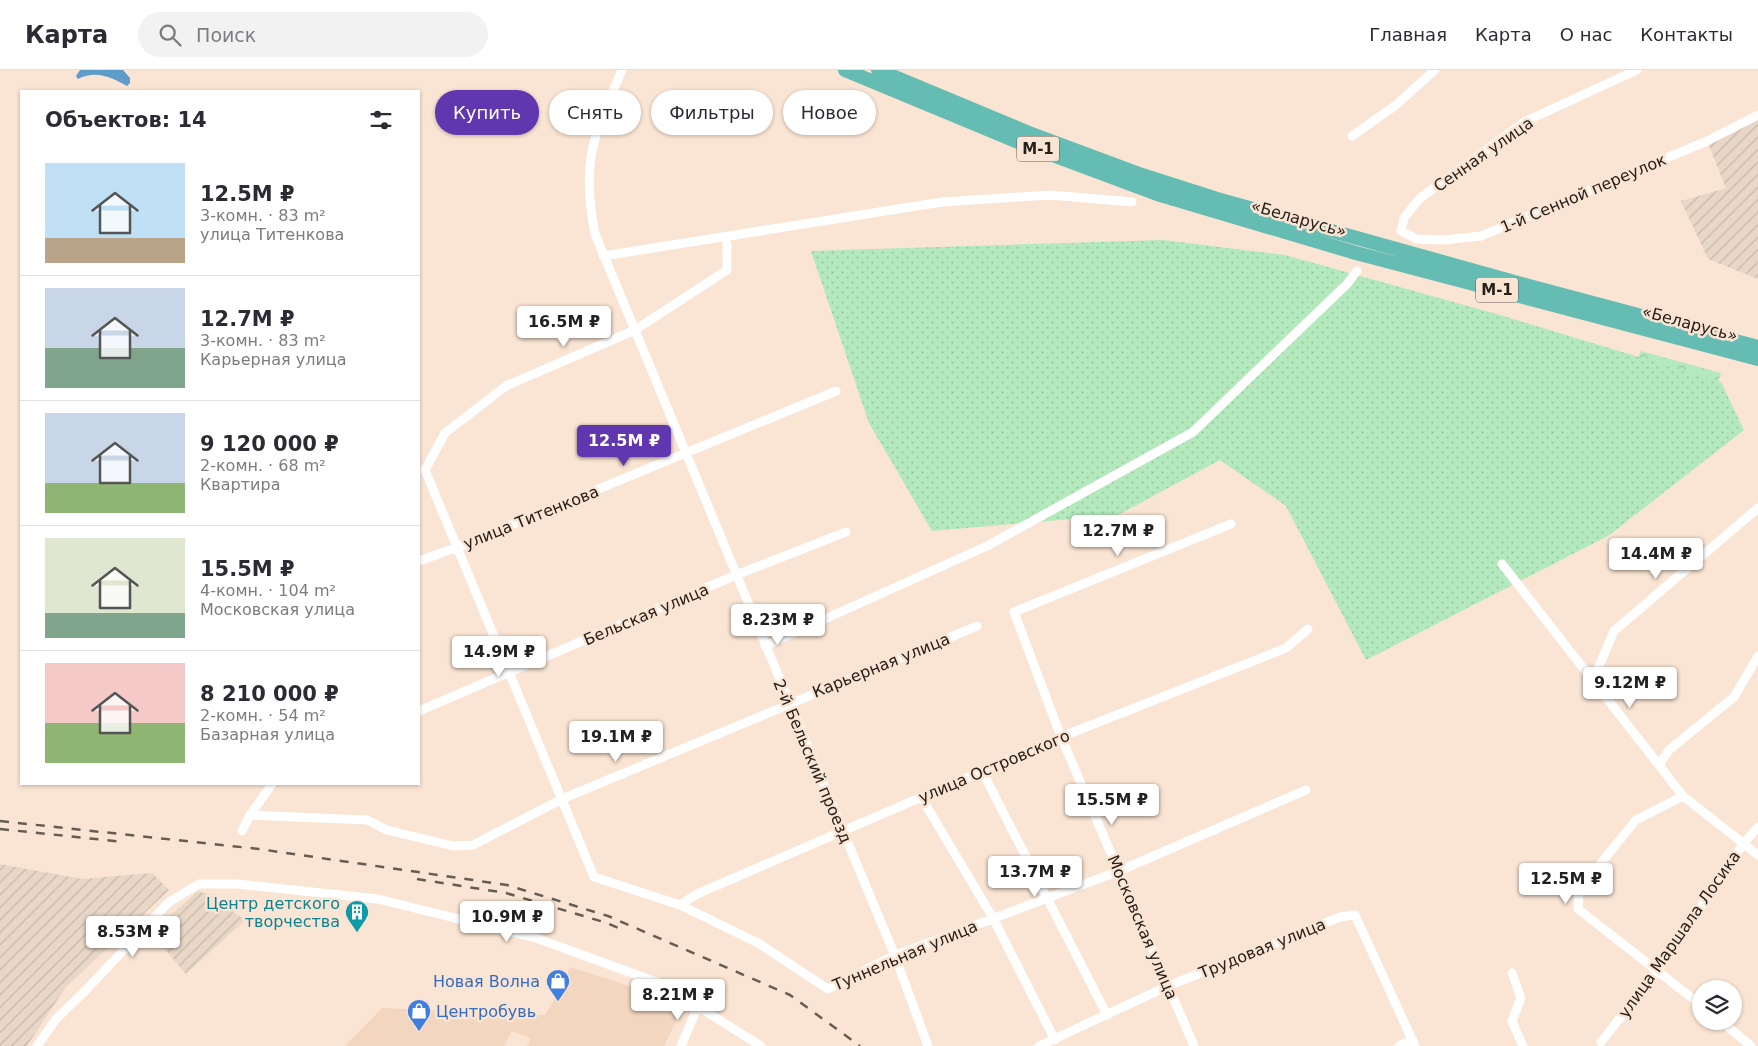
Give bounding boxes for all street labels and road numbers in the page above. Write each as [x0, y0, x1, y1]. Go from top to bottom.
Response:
street label: Сенная улица [1430, 113, 1537, 196]
road number: М-1 [1017, 136, 1059, 162]
street label: 1-й Сенной переулок [1498, 150, 1669, 237]
street label: «Беларусь» [1249, 196, 1349, 241]
road number: М-1 [1476, 278, 1518, 302]
street label: «Беларусь» [1640, 302, 1740, 345]
street label: улица Титенкова [461, 482, 602, 553]
street label: Бельская улица [581, 579, 712, 649]
street label: Карьерная улица [810, 629, 953, 702]
street label: 2-й Бельский проезд [769, 676, 856, 846]
street label: улица Островского [916, 726, 1073, 807]
street label: улица Маршала Лосика [1614, 847, 1744, 1022]
street label: Московская улица [1104, 852, 1182, 1002]
street label: Трудовая улица [1195, 914, 1328, 983]
street label: Туннельная улица [829, 916, 980, 995]

